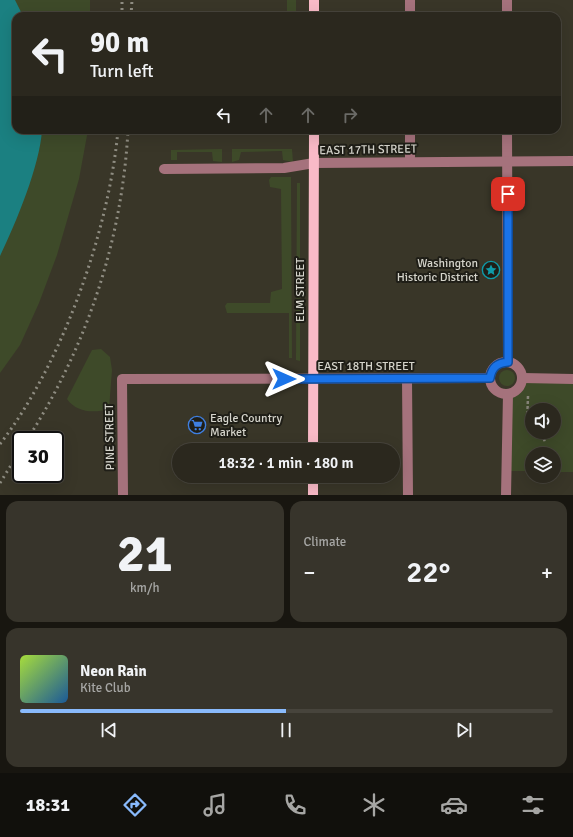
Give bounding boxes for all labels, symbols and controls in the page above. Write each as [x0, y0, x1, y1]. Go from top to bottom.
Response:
text: 90 m [90, 26, 149, 60]
icon: left [24, 28, 76, 80]
text: Turn left [90, 60, 153, 82]
icon: left [213, 104, 235, 126]
icon: ahead [255, 104, 277, 126]
icon: ahead [297, 104, 319, 126]
icon: right [339, 104, 361, 126]
street label: EAST 17TH STREET [319, 142, 417, 158]
pin [491, 177, 525, 211]
icon: arrive [497, 183, 519, 205]
place label: Washington Historic District [397, 256, 478, 285]
street label: ELM STREET [293, 258, 308, 322]
place icon: Washington Historic District [481, 260, 501, 280]
position arrow [263, 358, 305, 400]
street label: EAST 18TH STREET [317, 359, 415, 374]
street label: PINE STREET [102, 403, 118, 471]
map controls [525, 403, 561, 483]
button: sound [525, 403, 561, 439]
place label: Eagle Country Market [210, 411, 283, 440]
supermarket icon: Eagle Country Market [187, 415, 207, 435]
speed limit sign: 30 [12, 431, 64, 483]
button: layers [525, 447, 561, 483]
text: 18:32 · 1 min · 180 m [219, 454, 353, 472]
text: 21 [117, 522, 173, 586]
text: Climate [304, 534, 346, 550]
text: 22° [406, 554, 450, 591]
text: − [304, 559, 315, 586]
text: + [541, 559, 553, 586]
text: km/h [130, 580, 159, 596]
text: Neon Rain [80, 662, 147, 680]
text: Kite Club [80, 680, 131, 696]
icon: previous [98, 719, 120, 741]
icon: pause [275, 719, 297, 741]
icon: next [453, 719, 475, 741]
icon: directions [121, 791, 149, 819]
icon: music [201, 791, 229, 819]
icon: phone [281, 791, 309, 819]
icon: climate [360, 791, 388, 819]
icon: car [440, 791, 468, 819]
icon: filters [519, 791, 547, 819]
text: 18:31 [26, 794, 70, 816]

